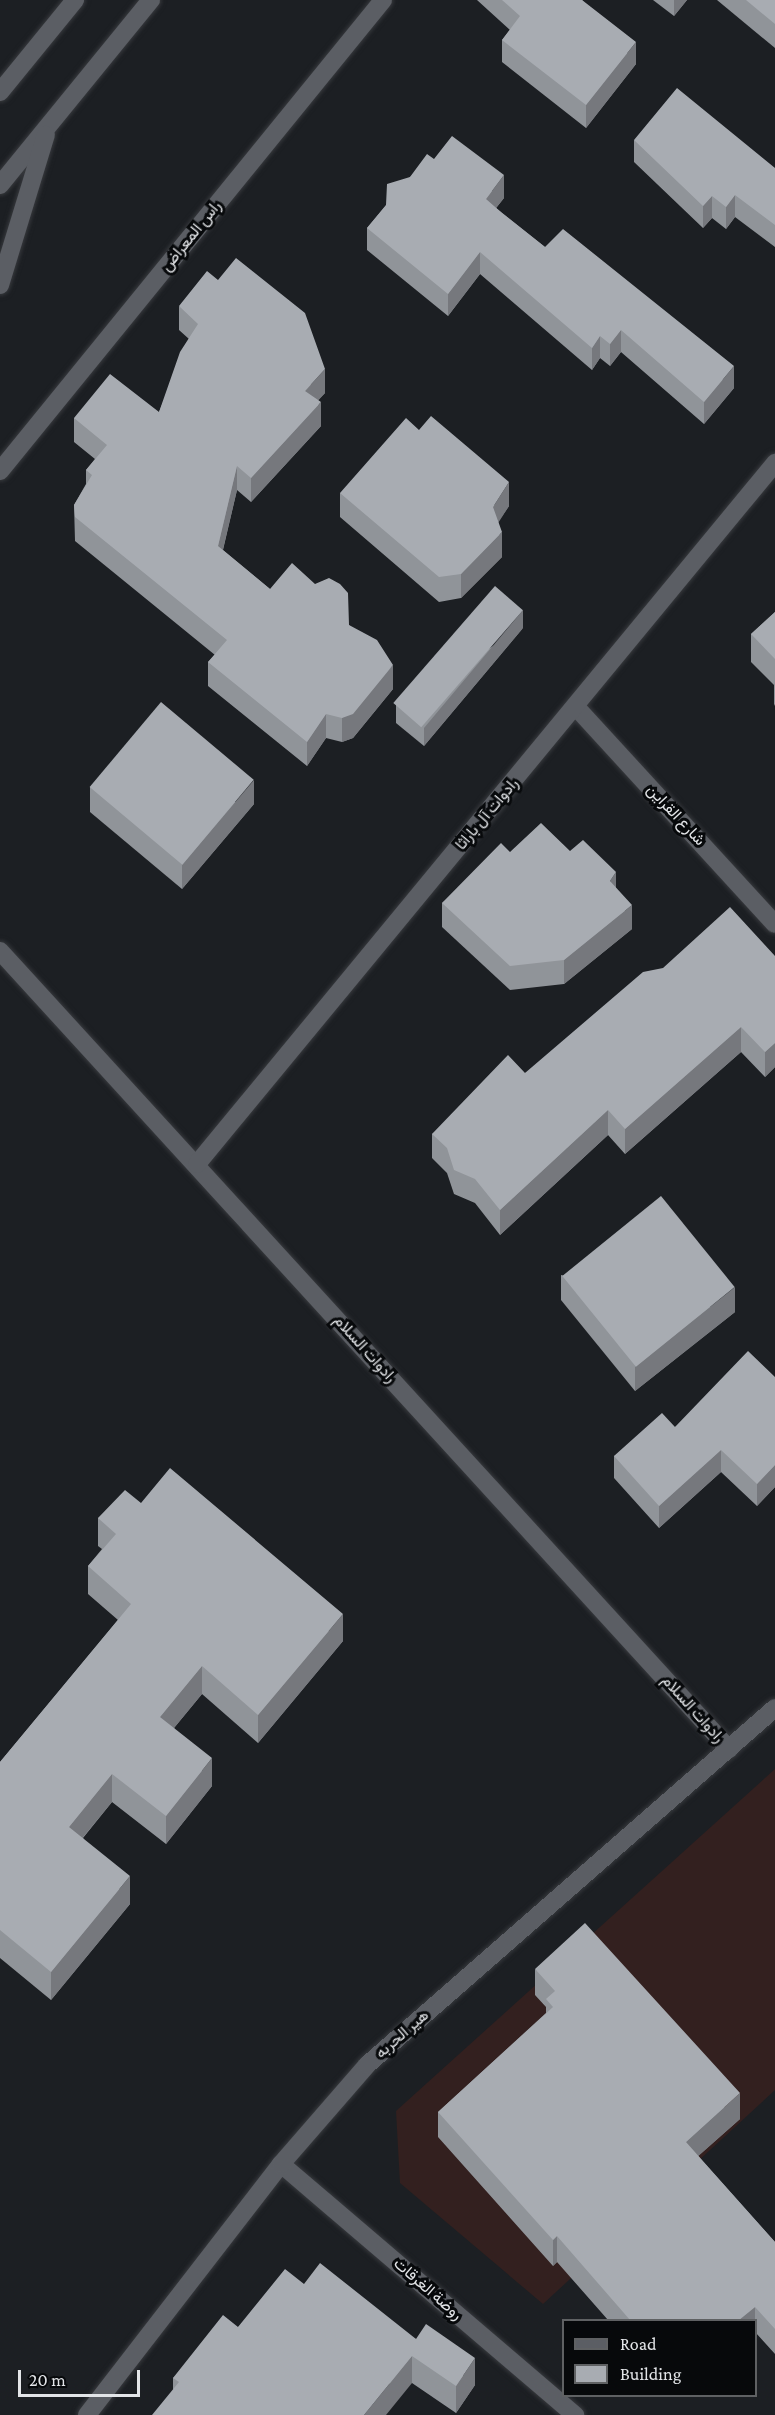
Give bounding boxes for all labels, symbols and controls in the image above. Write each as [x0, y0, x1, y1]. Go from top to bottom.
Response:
street label: راس المعراض [157, 197, 225, 275]
street label: رادوات آل باراثا [451, 774, 523, 854]
street label: شارع القراين [643, 780, 709, 850]
street label: رادوات السلام [330, 1311, 400, 1387]
street label: رادوات السلام [658, 1671, 728, 1747]
street label: هير الحربه [371, 2006, 433, 2062]
street label: روضة الغرقات [390, 2254, 466, 2324]
legend [562, 2319, 757, 2397]
text: Road [620, 2334, 657, 2354]
scale bar [21, 2358, 142, 2396]
text: Building [620, 2364, 681, 2384]
text: 20 m [29, 2370, 66, 2390]

